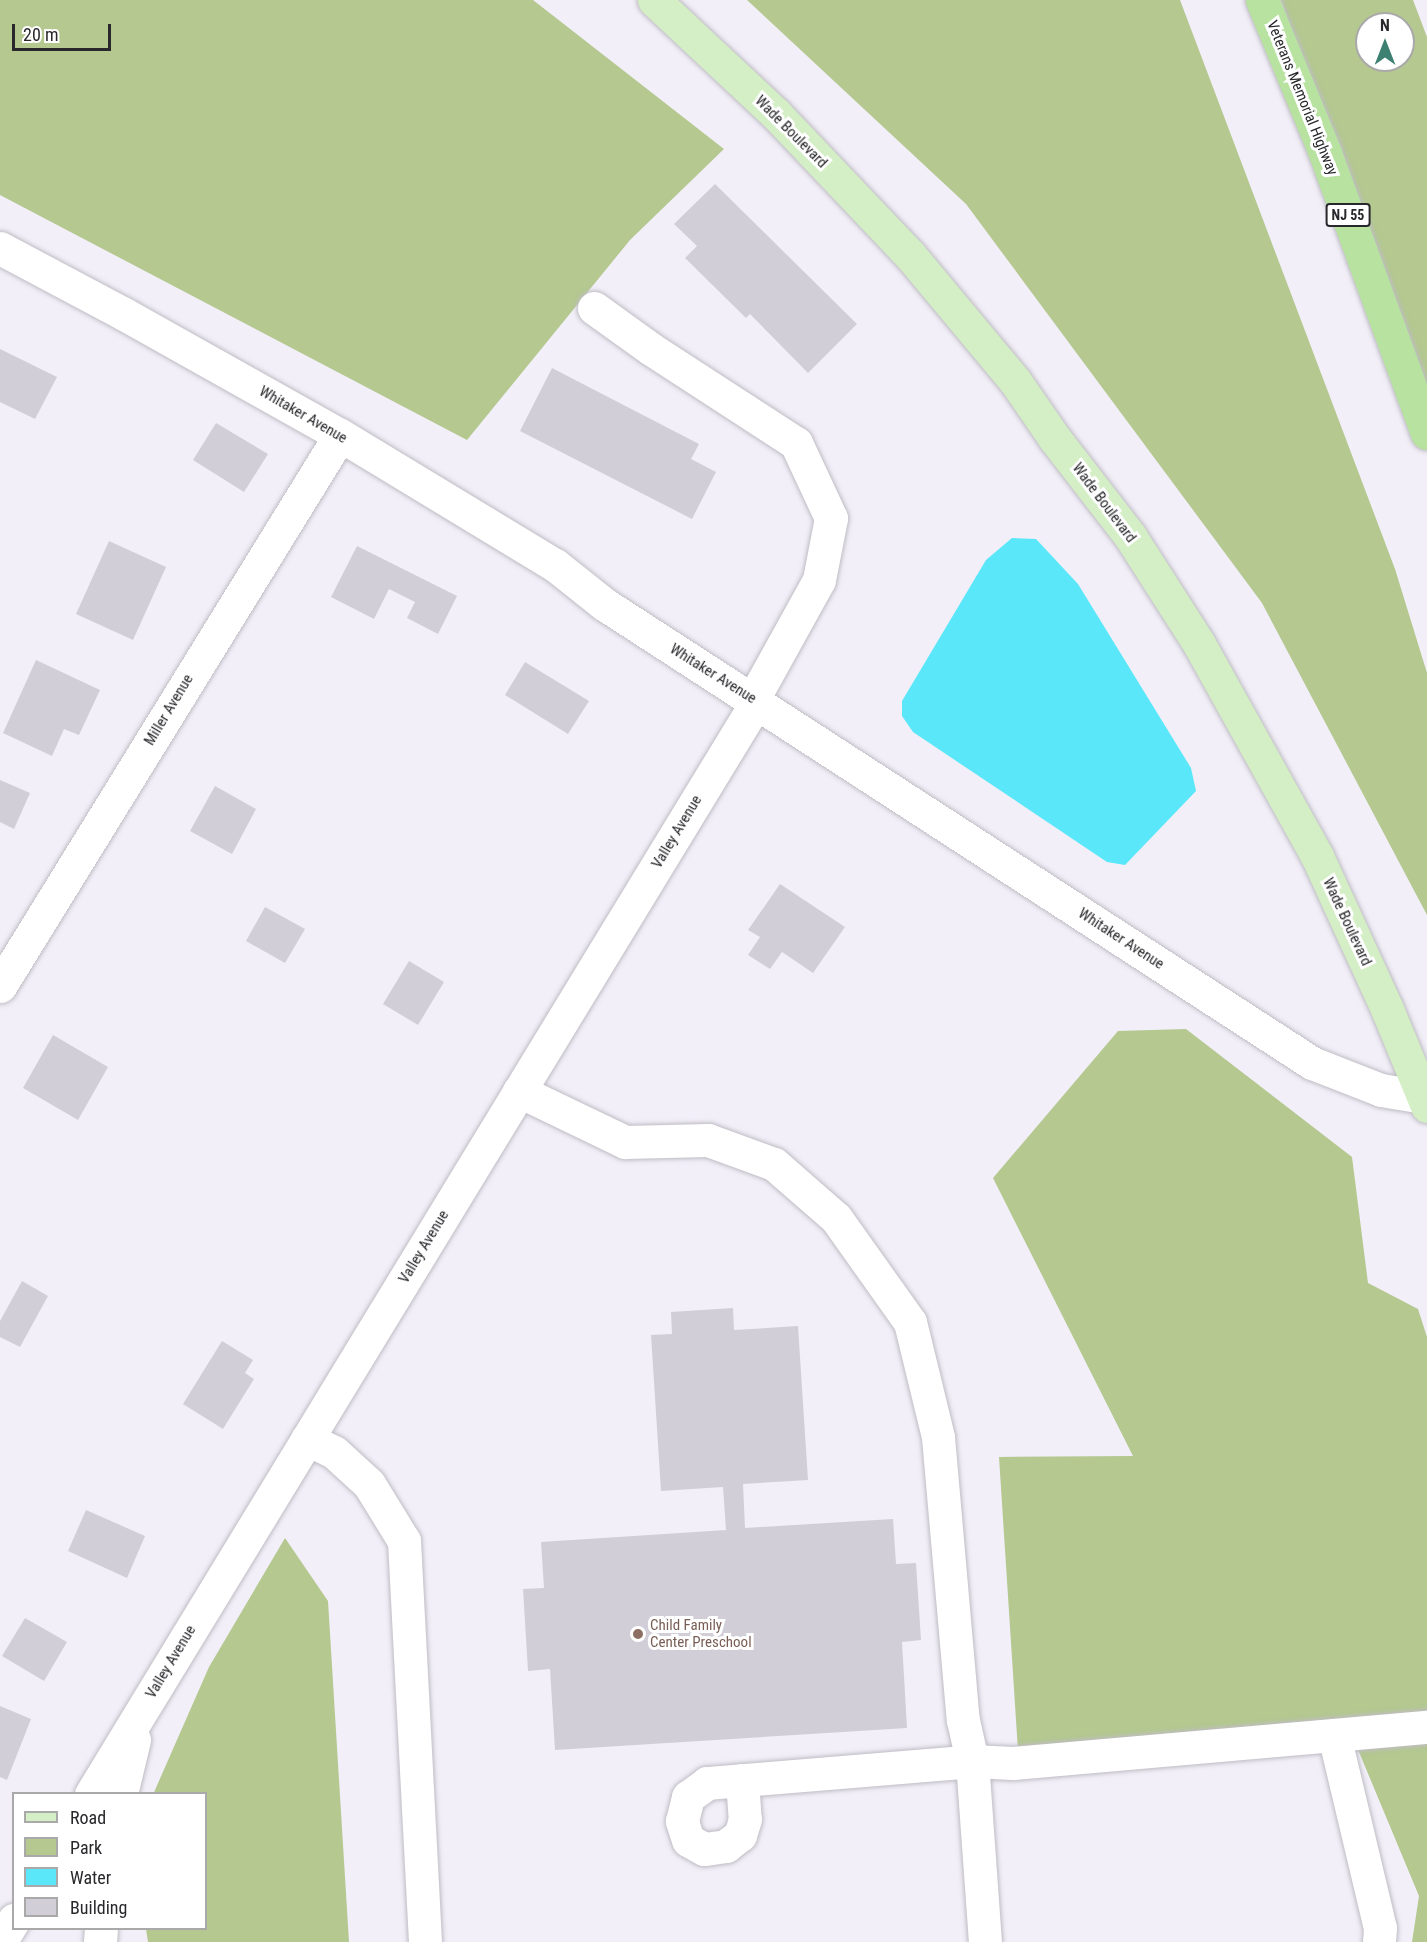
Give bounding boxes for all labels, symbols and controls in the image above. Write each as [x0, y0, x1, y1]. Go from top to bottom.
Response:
scale bar [15, 12, 114, 50]
north arrow [1355, 12, 1415, 72]
text: N [1380, 16, 1390, 35]
street label: Veterans Memorial Highway [1263, 18, 1341, 178]
text: 20 m [23, 24, 58, 45]
street label: Wade Boulevard [751, 92, 831, 172]
road number: NJ 55 [1326, 204, 1370, 226]
street label: Whitaker Avenue [256, 383, 350, 447]
street label: Wade Boulevard [1068, 460, 1140, 546]
street label: Whitaker Avenue [666, 640, 760, 708]
street label: Miller Avenue [141, 671, 197, 749]
street label: Valley Avenue [648, 792, 706, 872]
street label: Wade Boulevard [1319, 875, 1375, 969]
street label: Whitaker Avenue [1075, 905, 1167, 973]
street label: Valley Avenue [395, 1207, 453, 1287]
place label: Child Family Center Preschool [650, 1616, 752, 1651]
street label: Valley Avenue [142, 1622, 200, 1702]
marker: Child Family Center Preschool [631, 1627, 645, 1641]
legend [12, 1792, 207, 1930]
text: Road [70, 1807, 106, 1828]
text: Park [70, 1837, 102, 1858]
text: Water [70, 1867, 111, 1888]
text: Building [70, 1897, 127, 1918]

